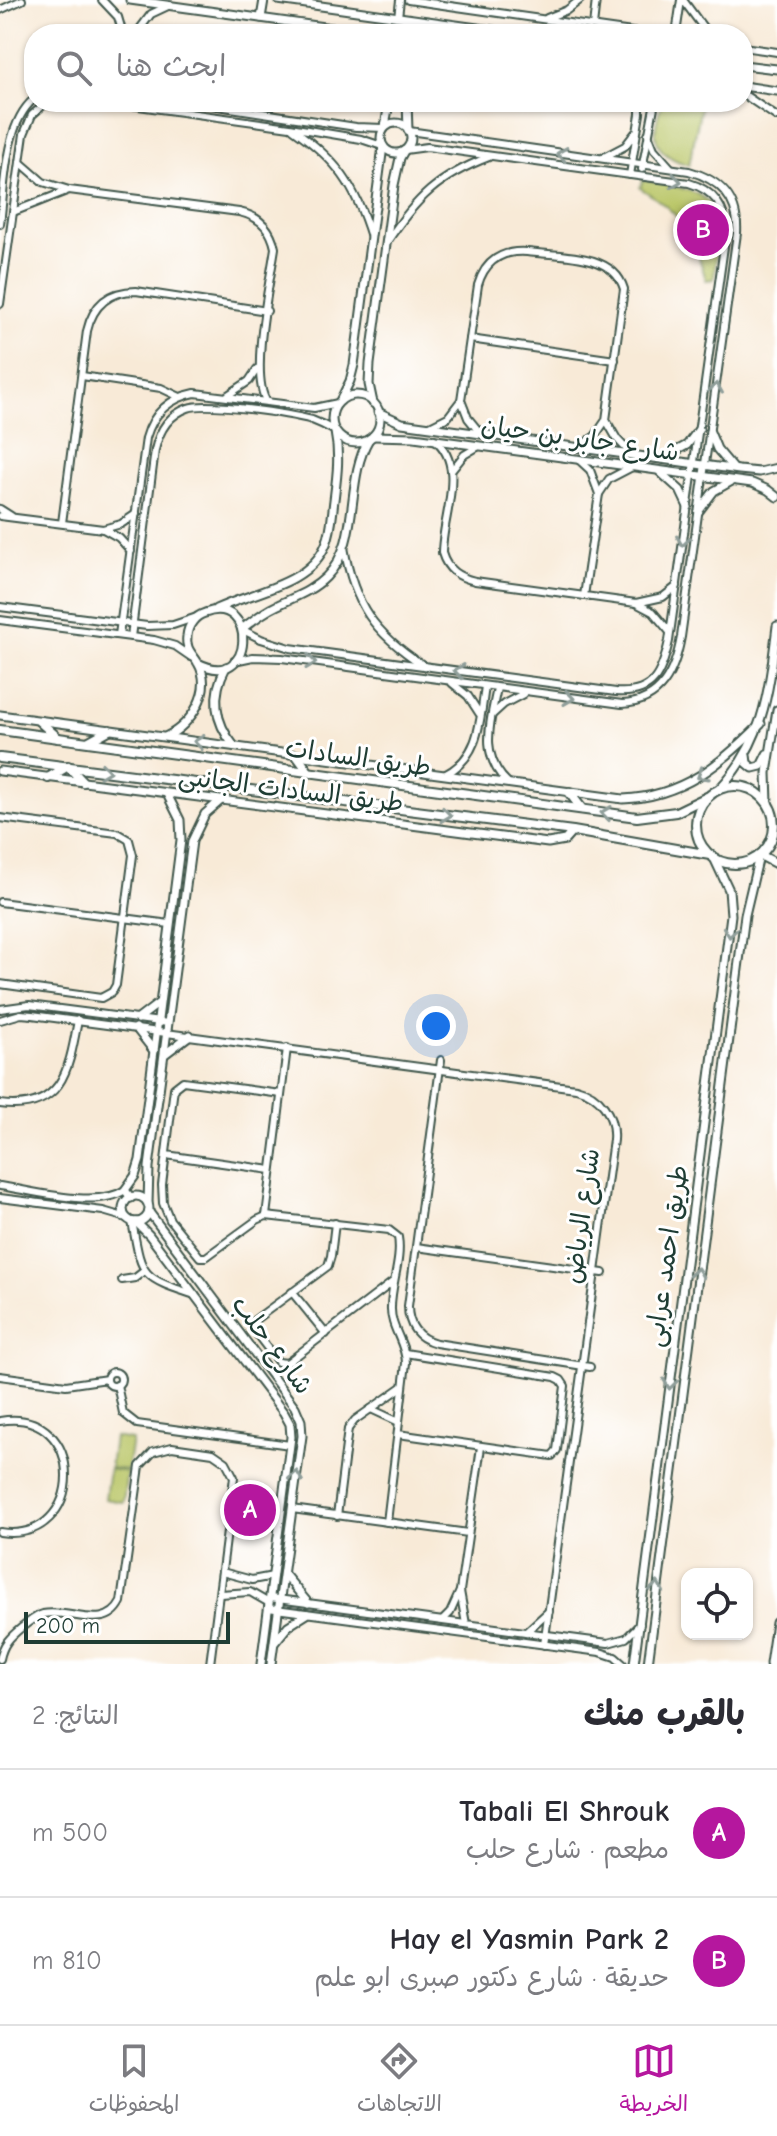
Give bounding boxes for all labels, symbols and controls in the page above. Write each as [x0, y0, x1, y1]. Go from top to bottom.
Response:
search box [24, 24, 753, 112]
icon: search [52, 46, 96, 90]
text: ابحث هنا [116, 49, 226, 84]
one-way arrow [555, 145, 568, 162]
one-way arrow [669, 172, 683, 189]
pin: B [677, 200, 729, 260]
one-way arrow [707, 381, 724, 395]
street label: شارع جابر بن حيان [479, 410, 681, 470]
one-way arrow [675, 534, 692, 548]
one-way arrow [305, 653, 318, 670]
one-way arrow [452, 663, 466, 680]
one-way arrow [562, 689, 576, 706]
one-way arrow [192, 733, 205, 750]
street label: طريق السادات [283, 733, 433, 783]
street label: طريق السادات الجانبى [177, 761, 405, 820]
one-way arrow [98, 762, 112, 779]
one-way arrow [697, 765, 711, 780]
one-way arrow [599, 805, 612, 822]
one-way arrow [439, 806, 453, 823]
one-way arrow [721, 926, 738, 939]
your location [416, 1006, 456, 1046]
street label: شارع الرياض [558, 1146, 608, 1286]
street label: طريق احمد عرابى [639, 1163, 696, 1349]
one-way arrow [688, 1266, 705, 1280]
street label: شارع حلب [224, 1290, 319, 1401]
one-way arrow [662, 1377, 679, 1391]
one-way arrow [287, 1469, 304, 1483]
pin: A [224, 1480, 276, 1540]
map controls [681, 1568, 753, 1640]
button: locate [681, 1568, 753, 1640]
one-way arrow [649, 1580, 666, 1593]
scale bar [24, 1608, 230, 1644]
text: 200 m [36, 1613, 100, 1639]
text: بالقرب منك [584, 1694, 745, 1734]
text: النتائج: 2 [32, 1701, 119, 1731]
text: Tabali El Shrouk [459, 1794, 669, 1829]
text: 500 m [32, 1818, 108, 1848]
text: A [712, 1818, 726, 1848]
text: مطعم · شارع حلب [466, 1835, 669, 1865]
text: Hay el Yasmin Park 2 [389, 1922, 669, 1957]
text: 810 m [32, 1946, 102, 1976]
text: B [711, 1946, 727, 1976]
text: حديقة · شارع دكتور صبرى ابو علم [314, 1963, 669, 1993]
tab: المحفوظات [89, 2039, 179, 2123]
tab: الاتجاهات [357, 2039, 442, 2123]
tab: الخريطة [620, 2039, 688, 2123]

